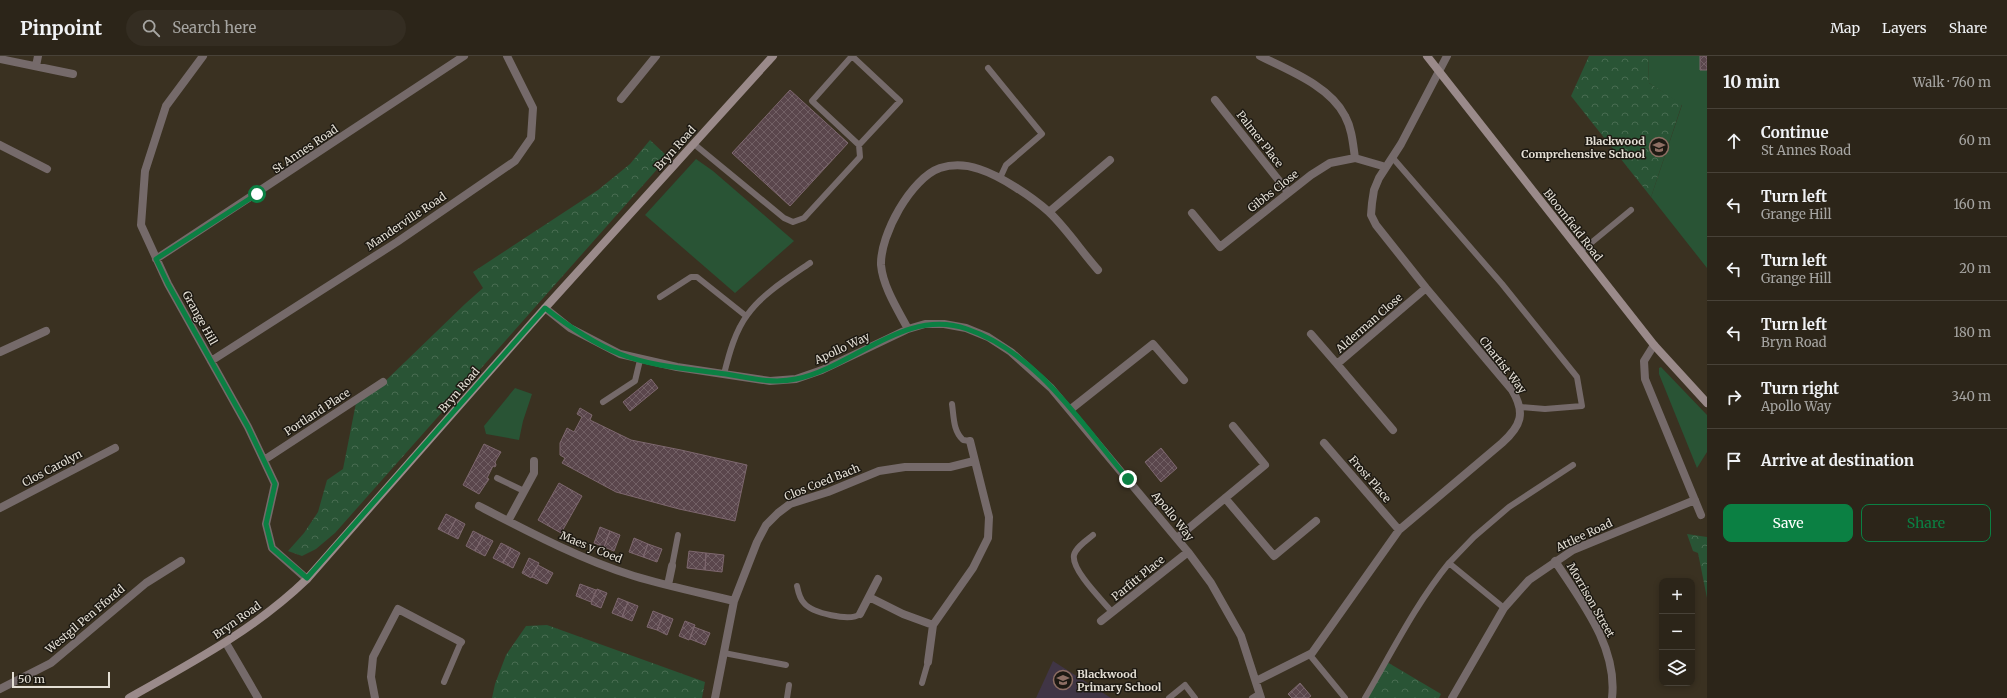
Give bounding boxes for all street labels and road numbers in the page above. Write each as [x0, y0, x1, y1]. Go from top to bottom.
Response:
street label: Palmer Place [1234, 108, 1287, 170]
street label: St Annes Road [269, 122, 341, 176]
street label: Bryn Road [651, 122, 699, 173]
street label: Gibbs Close [1245, 167, 1301, 215]
street label: Bloomfield Road [1541, 186, 1606, 264]
street label: Manderville Road [363, 189, 449, 253]
street label: Grange Hill [179, 288, 221, 348]
street label: Alderman Close [1332, 290, 1405, 356]
street label: Apollo Way [811, 329, 872, 367]
street label: Chartist Way [1477, 334, 1530, 397]
street label: Bryn Road [436, 364, 483, 416]
street label: Portland Place [281, 385, 353, 439]
street label: Clos Carolyn [20, 446, 85, 490]
street label: Frost Place [1346, 453, 1394, 505]
street label: Clos Coed Bach [782, 460, 862, 504]
street label: Apollo Way [1148, 488, 1198, 544]
street label: Attlee Road [1553, 516, 1615, 555]
street label: Maes y Coed [558, 528, 625, 566]
street label: Parfitt Place [1109, 552, 1168, 604]
street label: Morrison Street [1564, 560, 1618, 640]
street label: Westgil Pen Ffordd [42, 581, 128, 657]
street label: Bryn Road [210, 598, 264, 642]

